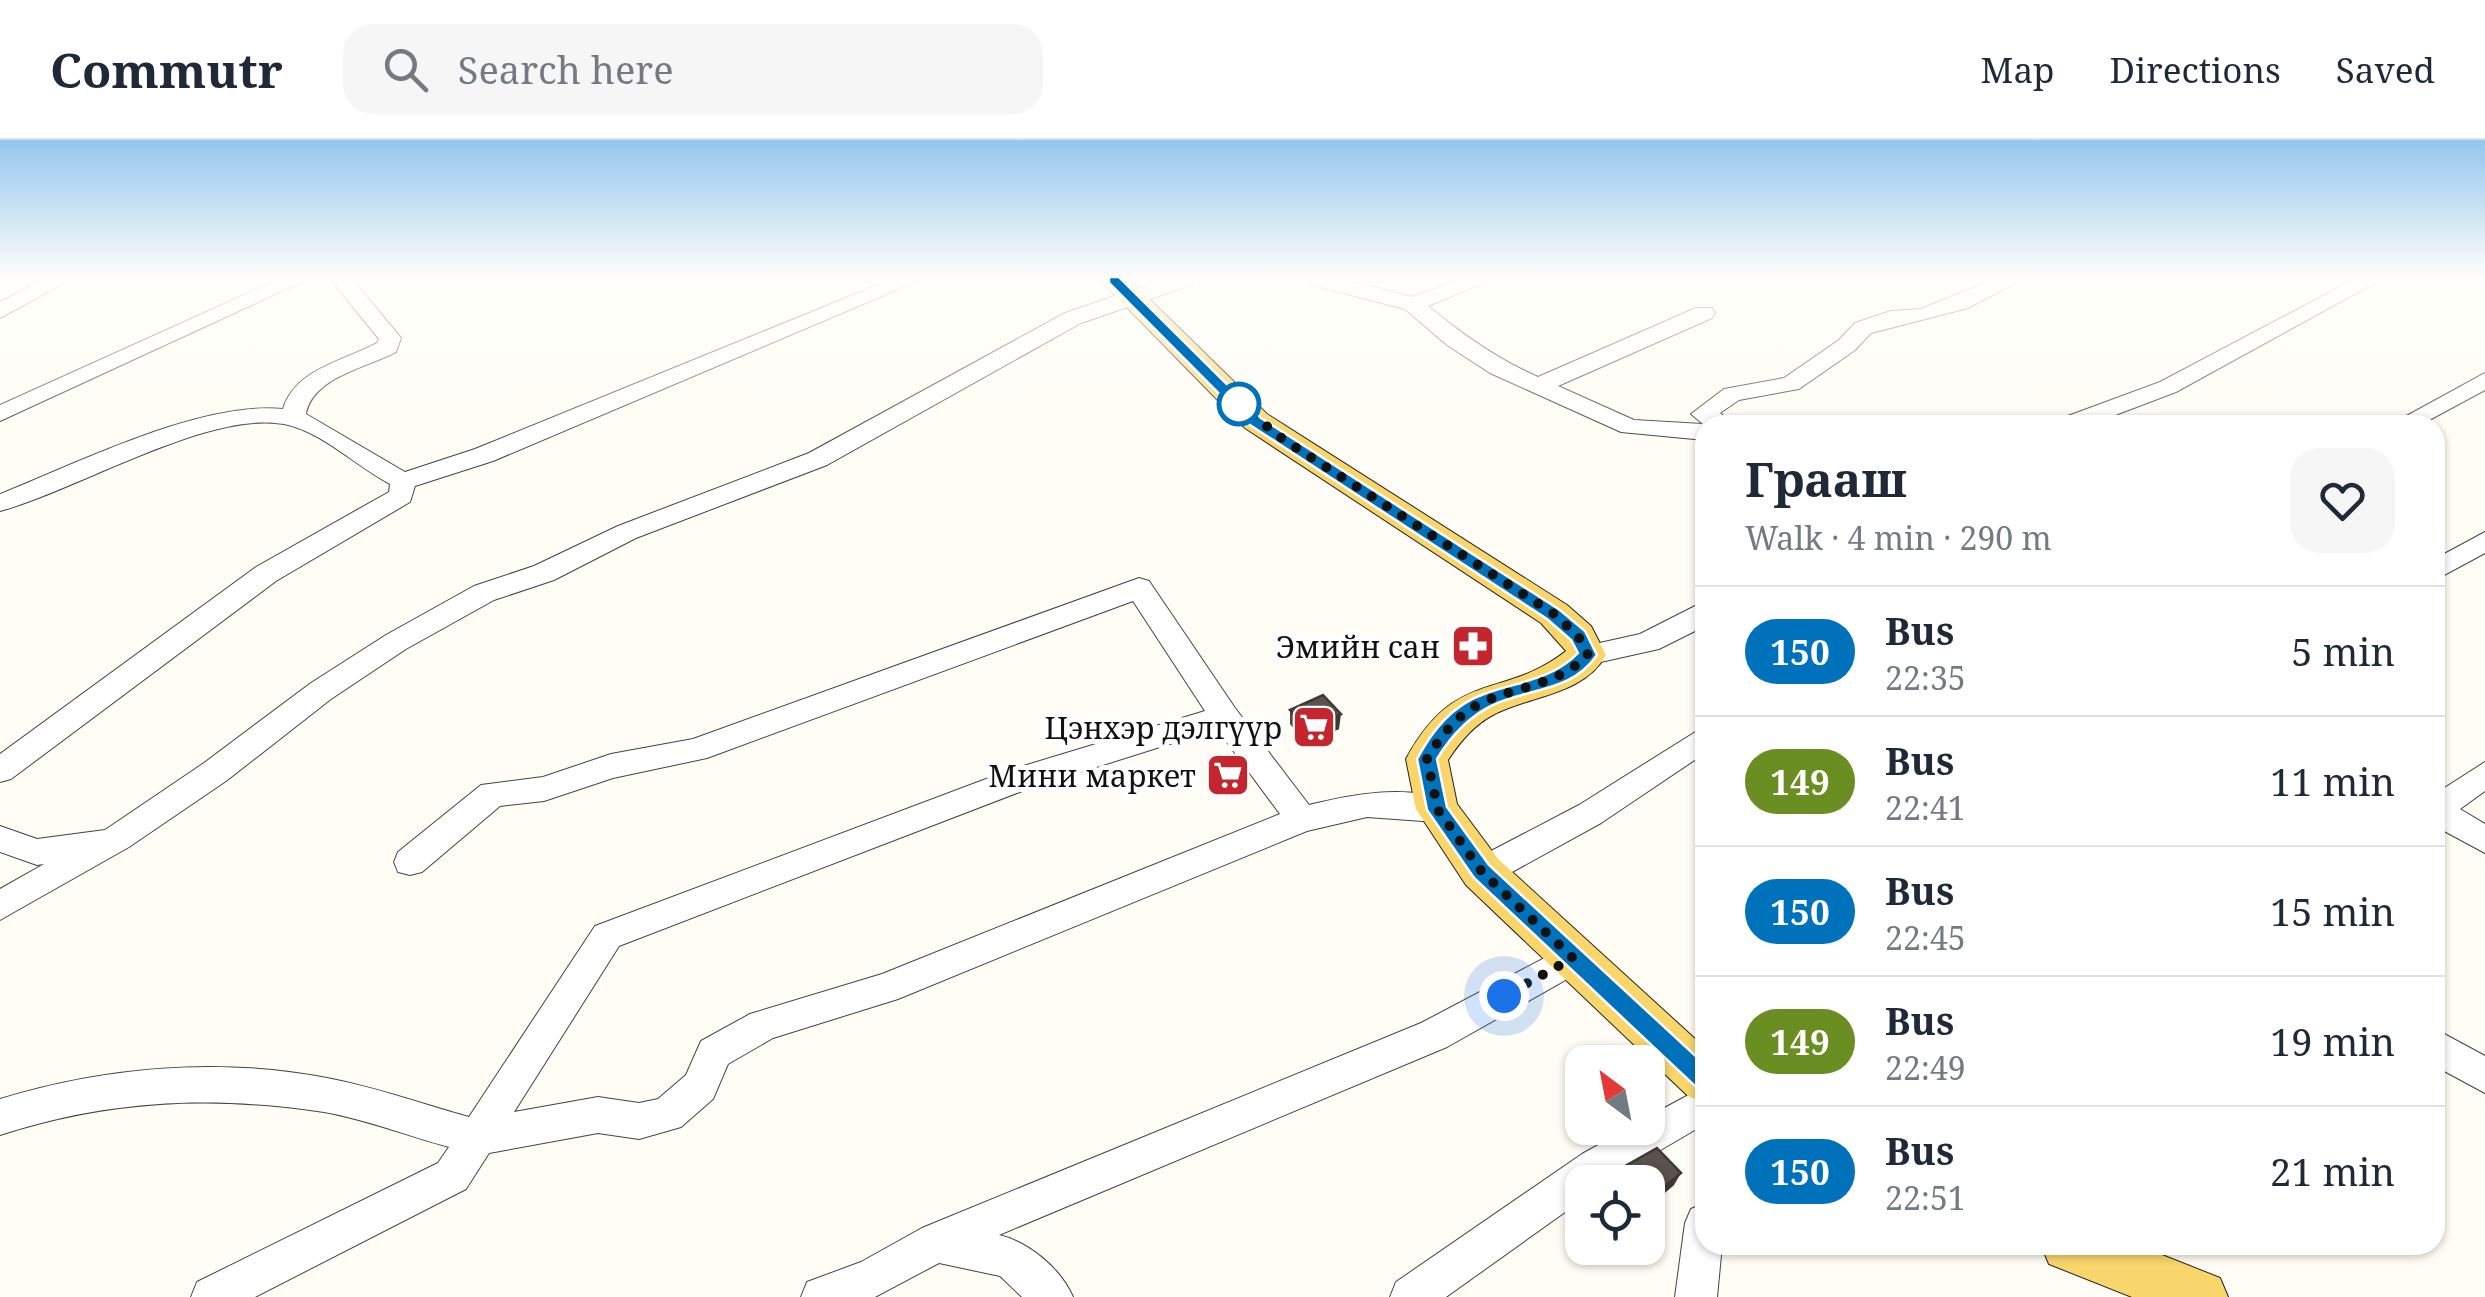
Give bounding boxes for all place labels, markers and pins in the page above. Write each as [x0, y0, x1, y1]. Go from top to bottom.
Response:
unlabelled marker [1218, 383, 1260, 425]
pharmacy icon: Эмийн сан [1450, 623, 1496, 669]
place label: Эмийн сан [1276, 626, 1440, 667]
supermarket icon: Цэнхэр дэлгүүр [1291, 704, 1337, 750]
place label: Цэнхэр дэлгүүр [1045, 707, 1282, 748]
supermarket icon: Мини маркет [1205, 752, 1251, 798]
place label: Мини маркет [988, 755, 1196, 796]

